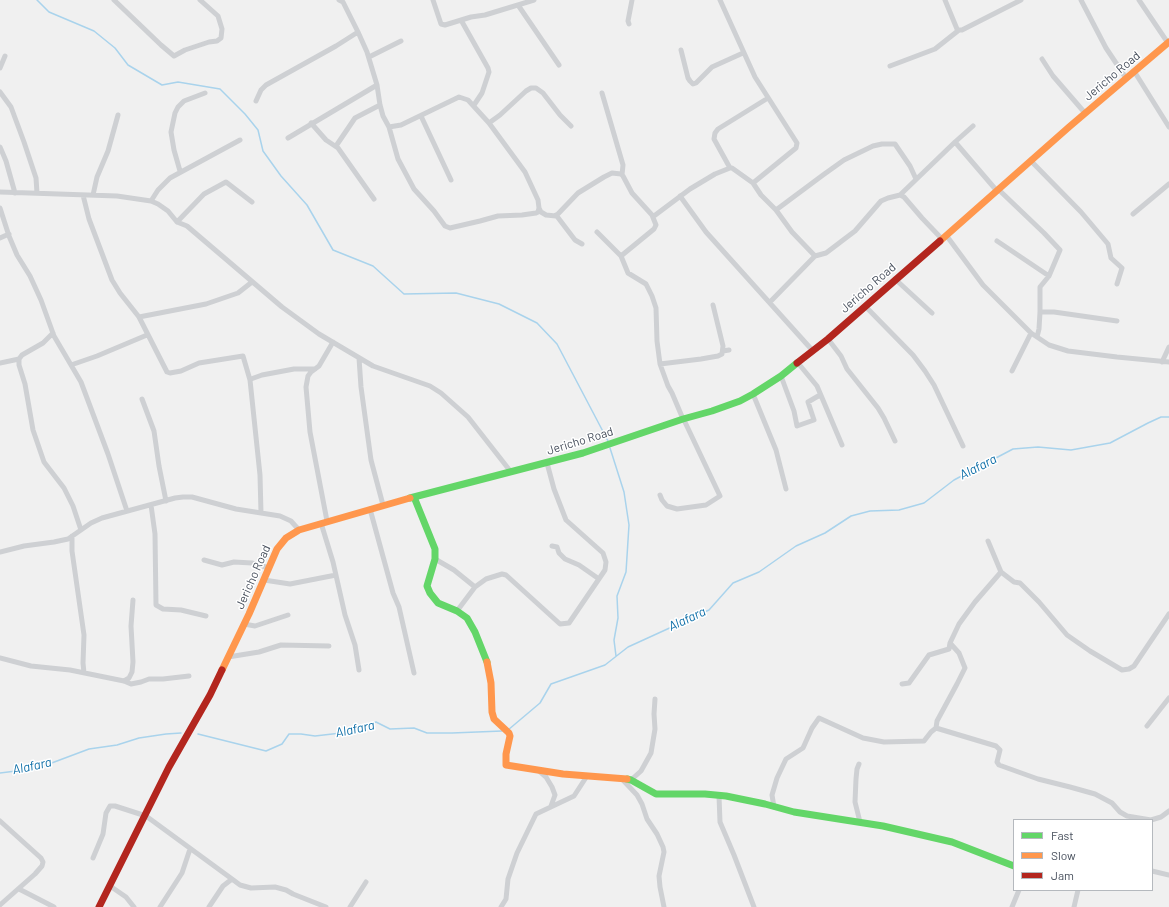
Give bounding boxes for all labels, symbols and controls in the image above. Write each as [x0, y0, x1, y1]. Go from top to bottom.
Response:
street label: Jericho Road [1081, 48, 1143, 104]
street label: Jericho Road [837, 260, 899, 316]
street label: Jericho Road [545, 424, 615, 458]
water label: Alafara [957, 451, 999, 483]
street label: Jericho Road [232, 543, 274, 611]
water label: Alafara [666, 604, 708, 634]
water label: Alafara [334, 717, 376, 741]
water label: Alafara [11, 754, 53, 778]
legend [1013, 819, 1153, 891]
text: Fast [1051, 828, 1074, 842]
text: Slow [1051, 848, 1076, 862]
text: Jam [1051, 868, 1074, 882]

